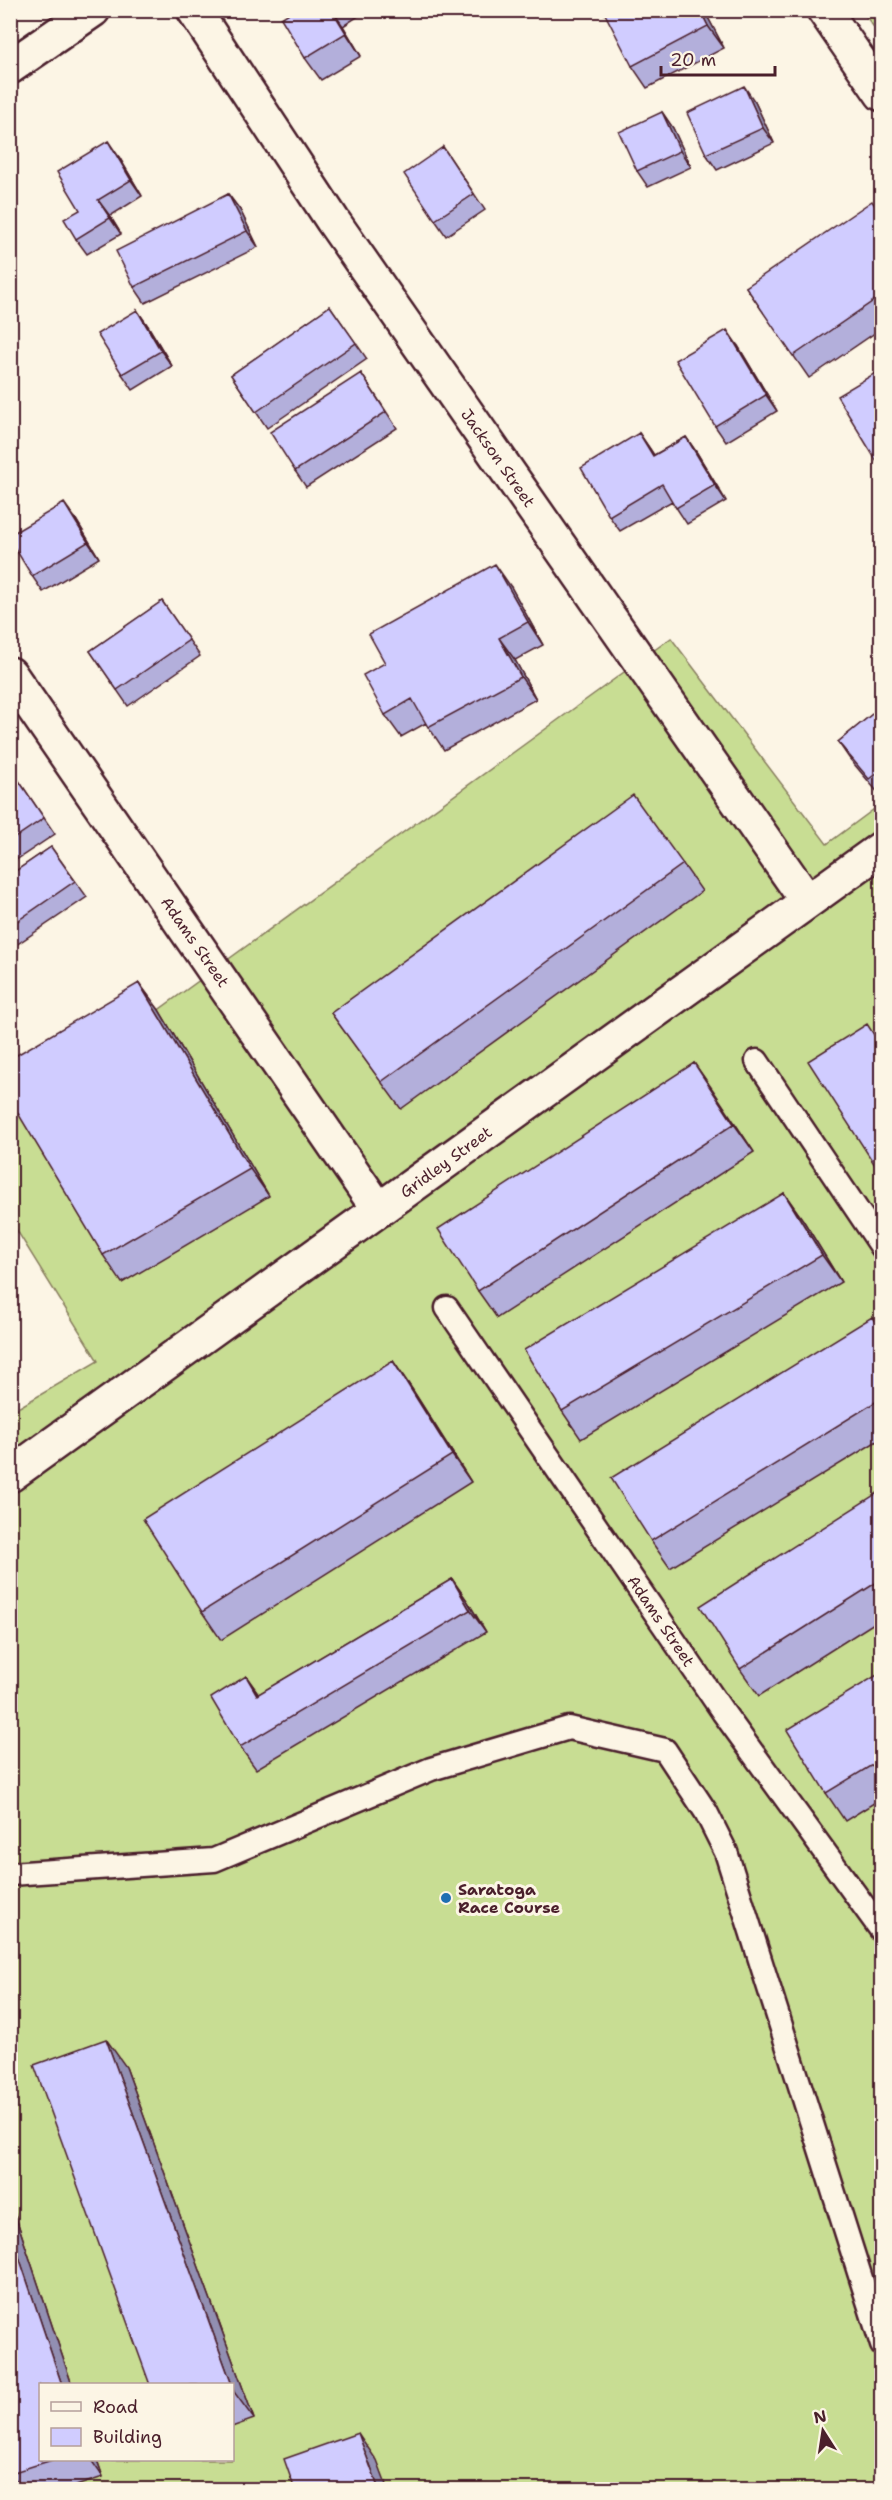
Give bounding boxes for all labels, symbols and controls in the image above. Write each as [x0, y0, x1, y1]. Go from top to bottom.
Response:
scale bar [661, 39, 775, 77]
text: 20 m [670, 48, 716, 72]
street label: Jackson Street [456, 405, 540, 511]
street label: Adams Street [156, 893, 234, 991]
street label: Gridley Street [396, 1122, 496, 1202]
street label: Adams Street [623, 1571, 699, 1671]
place label: Saratoga Race Course [458, 1879, 561, 1918]
marker: Saratoga Race Course [439, 1891, 453, 1905]
legend [39, 2383, 234, 2461]
text: Road [93, 2395, 138, 2419]
north arrow [793, 2401, 853, 2461]
text: N [812, 2405, 828, 2428]
text: Building [93, 2425, 162, 2449]

